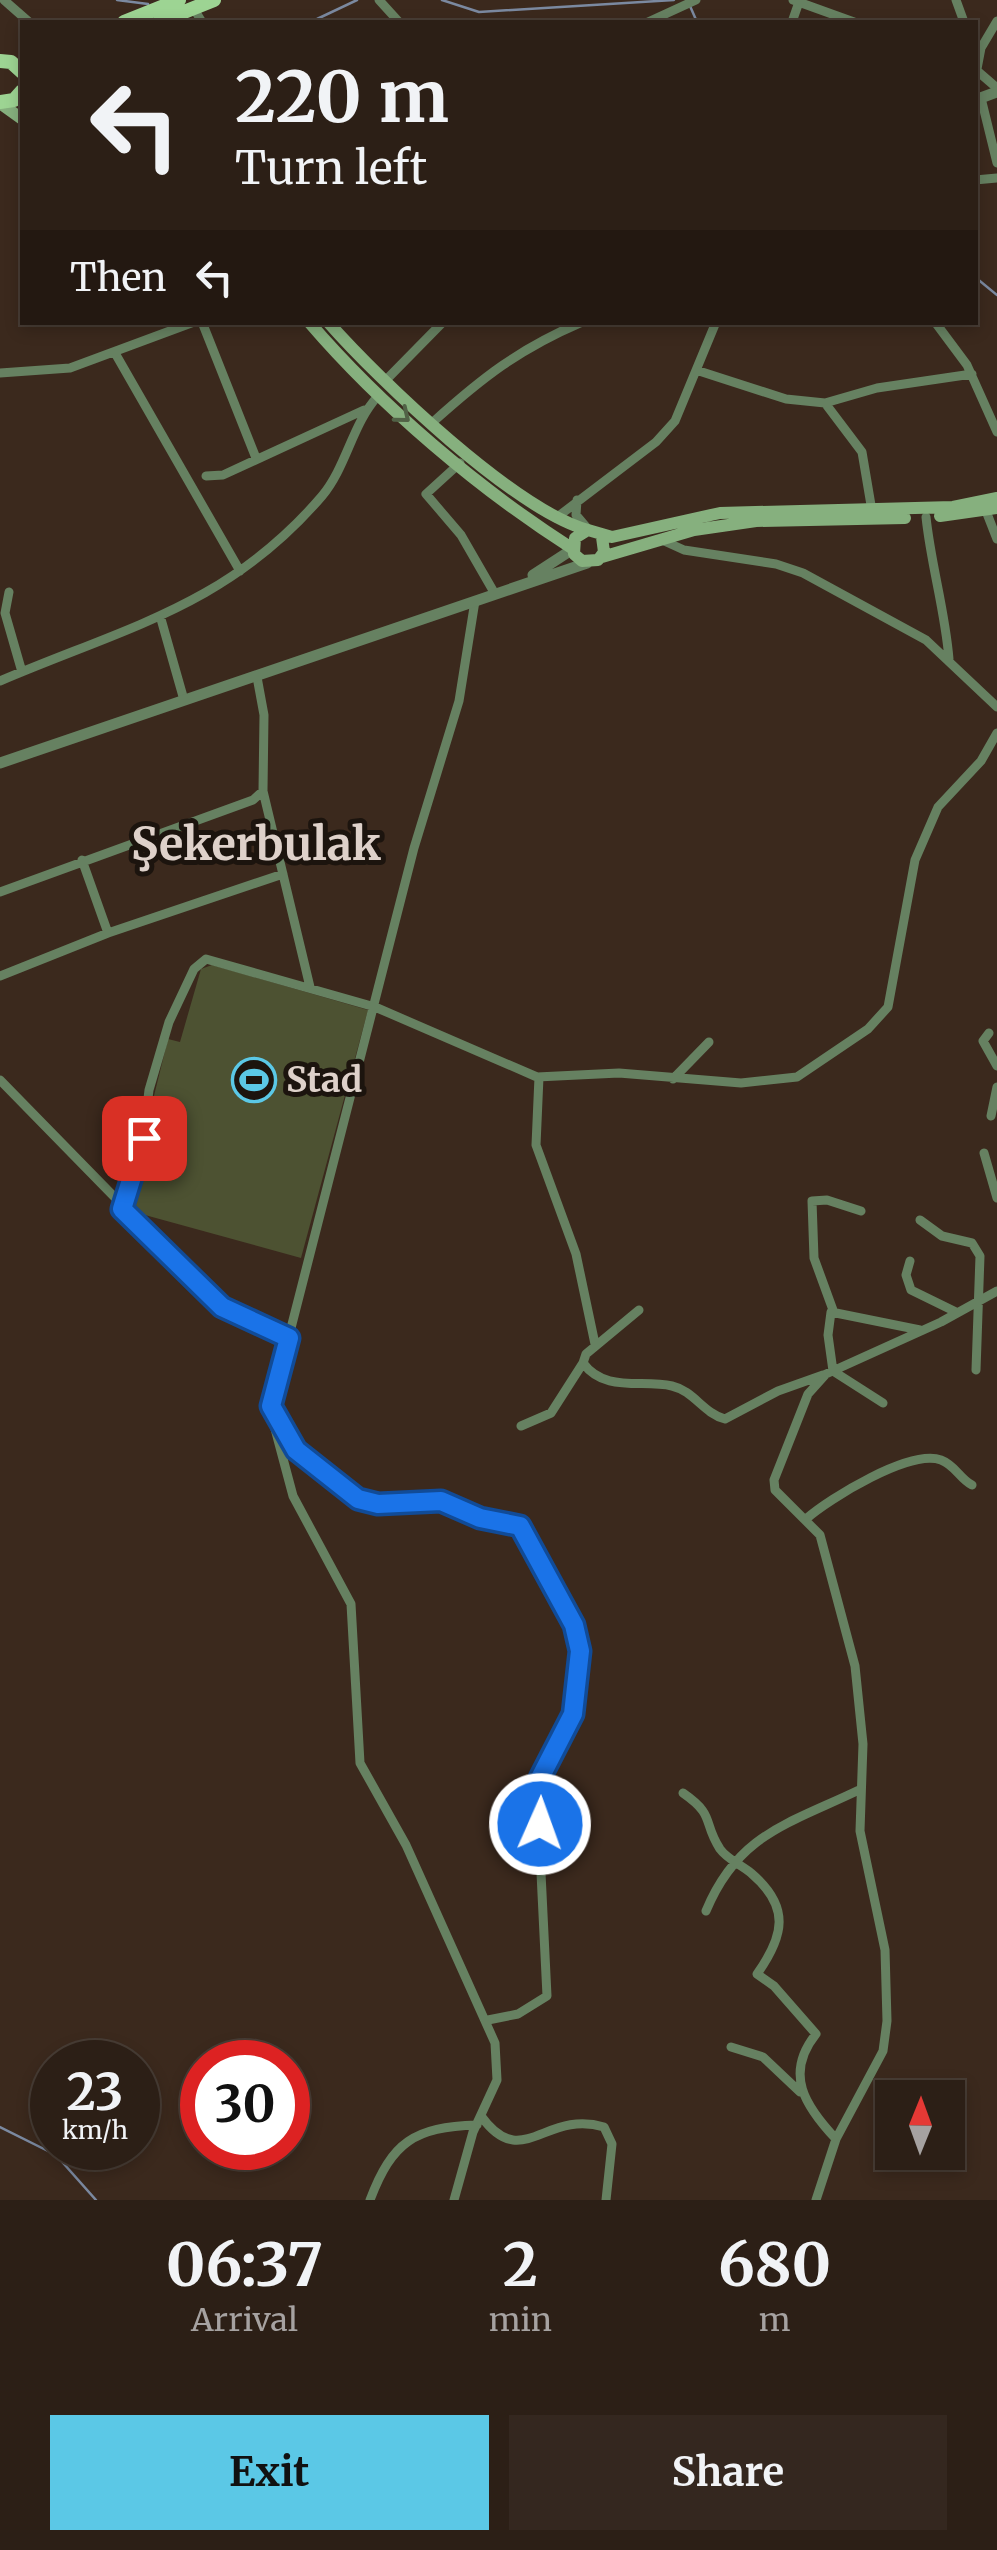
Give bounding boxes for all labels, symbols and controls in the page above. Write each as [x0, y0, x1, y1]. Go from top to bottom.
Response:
text: 220 m [235, 53, 449, 141]
icon: left [70, 60, 200, 190]
text: Turn left [235, 140, 427, 196]
icon: left [187, 250, 242, 305]
text: Then [70, 254, 167, 301]
one-way arrow [391, 404, 409, 422]
district label: Şekerbulak [131, 816, 382, 872]
sports icon: Stad [231, 1057, 277, 1103]
place label: Stad [286, 1058, 362, 1102]
pin [102, 1096, 187, 1181]
icon: arrive [117, 1111, 172, 1166]
position arrow [488, 1772, 592, 1876]
speed limit sign: 30 [180, 2040, 310, 2170]
text: 23 [67, 2061, 123, 2124]
north arrow [875, 2080, 965, 2170]
map controls [875, 2080, 965, 2170]
text: km/h [62, 2114, 128, 2146]
text: 06:37 [166, 2227, 323, 2302]
text: 2 [503, 2227, 538, 2302]
text: 680 [718, 2227, 831, 2302]
text: Arrival [191, 2300, 298, 2340]
text: min [489, 2300, 552, 2340]
text: m [759, 2300, 790, 2340]
button: Exit [50, 2415, 489, 2530]
button: Share [509, 2415, 947, 2530]

